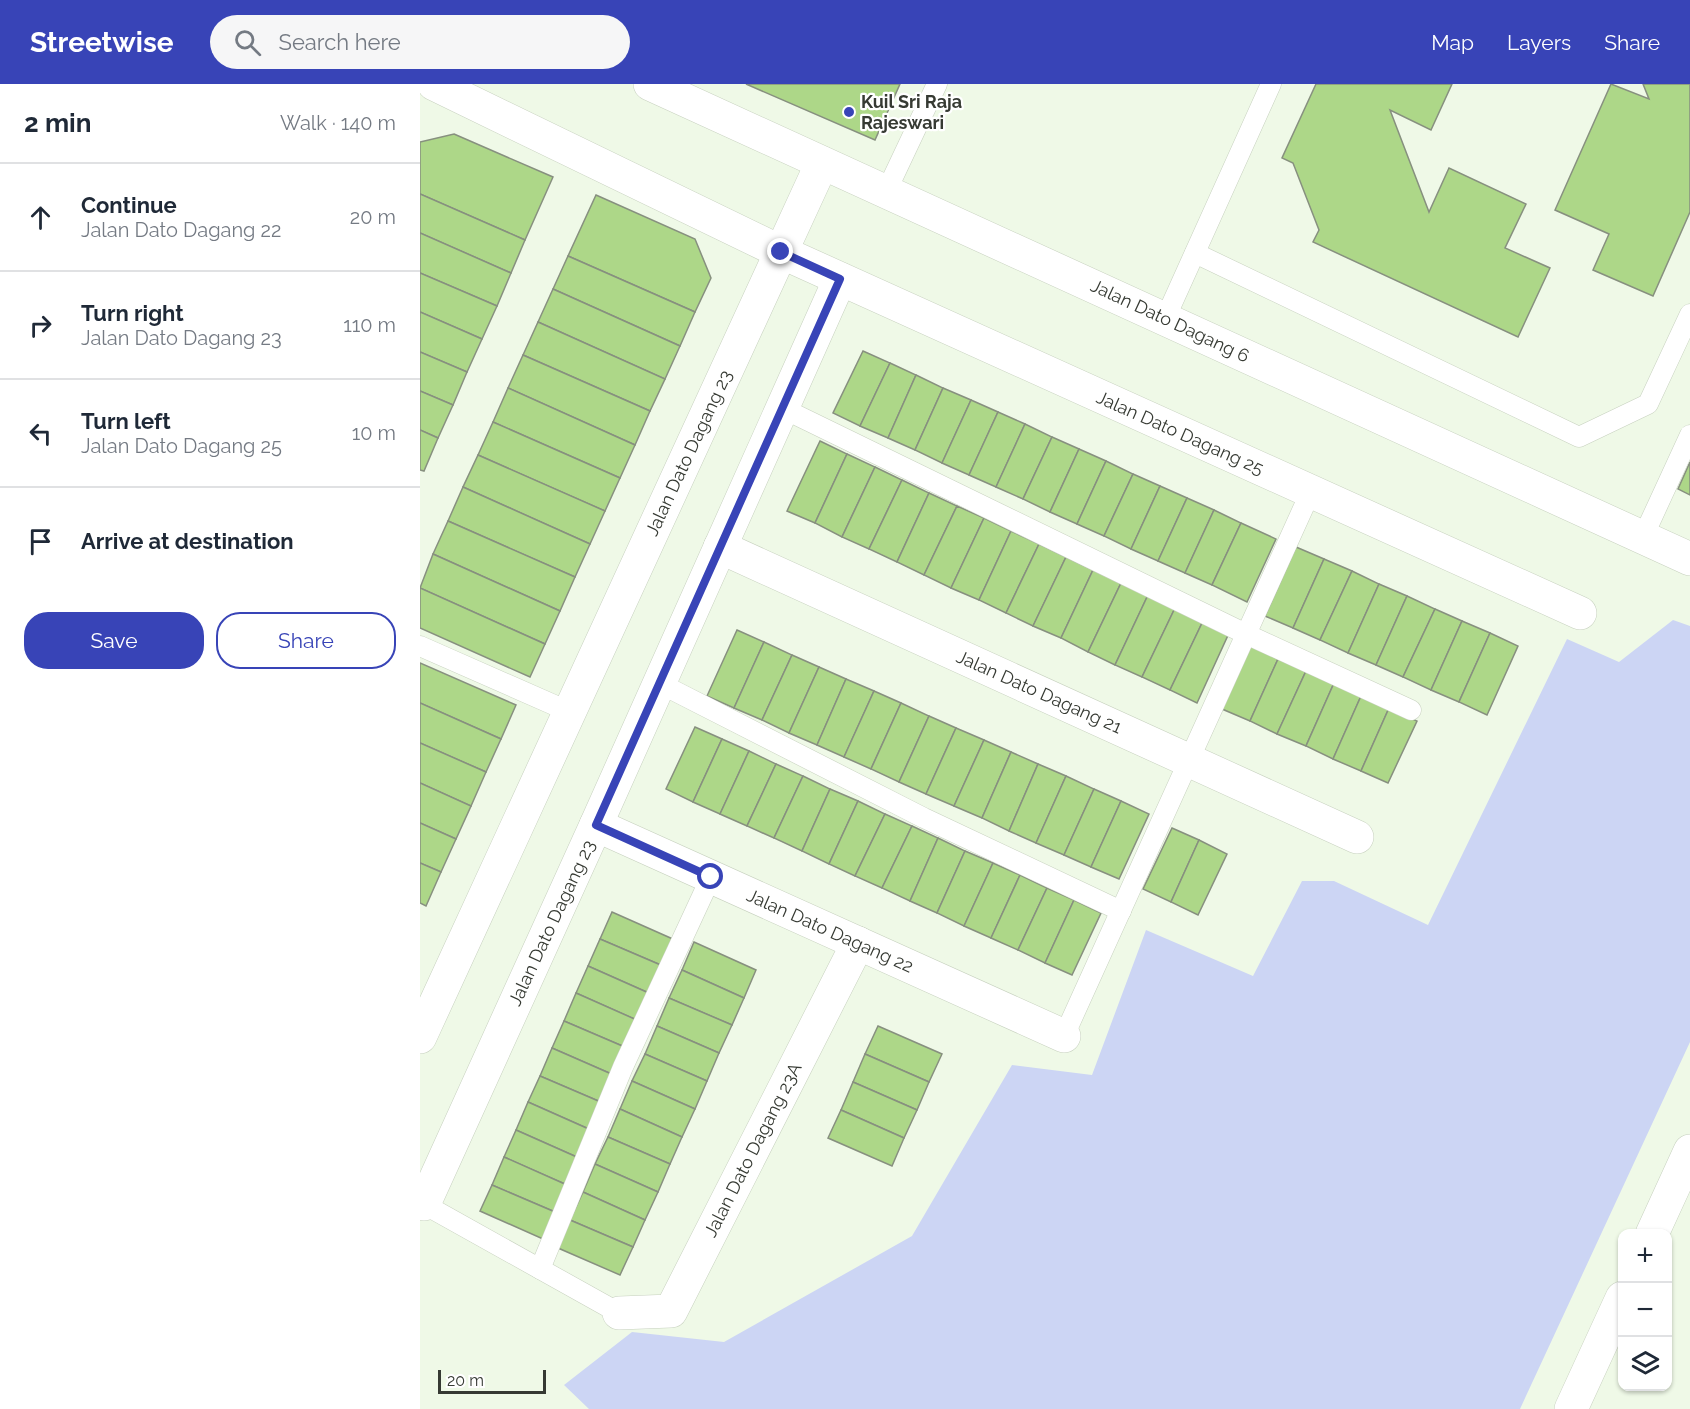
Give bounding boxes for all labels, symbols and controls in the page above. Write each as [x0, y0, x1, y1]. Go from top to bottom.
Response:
search box [210, 15, 630, 69]
text: Streetwise [30, 26, 174, 59]
icon: search [231, 26, 264, 59]
text: Search here [279, 29, 401, 55]
text: Map [1431, 30, 1474, 55]
text: Layers [1507, 30, 1571, 55]
text: Share [1604, 30, 1660, 55]
place label: Kuil Sri Raja Rajeswari [861, 91, 962, 133]
marker: Kuil Sri Raja Rajeswari [842, 105, 856, 119]
text: 2 min [24, 108, 91, 138]
text: Walk · 140 m [280, 111, 396, 135]
text: Continue [81, 192, 177, 218]
icon: ahead [24, 201, 57, 234]
text: 20 m [350, 205, 396, 229]
text: Jalan Dato Dagang 22 [81, 218, 281, 242]
route end [767, 238, 793, 264]
street label: Jalan Dato Dagang 6 [1088, 275, 1253, 367]
text: Turn right [81, 300, 184, 326]
icon: right [24, 309, 57, 342]
text: 110 m [343, 313, 396, 337]
text: Jalan Dato Dagang 23 [81, 326, 282, 350]
street label: Jalan Dato Dagang 23 [641, 367, 736, 539]
street label: Jalan Dato Dagang 25 [1093, 386, 1267, 479]
text: Turn left [81, 408, 171, 434]
icon: left [24, 417, 57, 450]
text: 10 m [352, 421, 396, 445]
text: Jalan Dato Dagang 25 [81, 434, 282, 458]
icon: arrive [24, 525, 57, 558]
text: Arrive at destination [81, 528, 294, 554]
button: Save [24, 612, 204, 669]
button: Share [216, 612, 396, 669]
street label: Jalan Dato Dagang 21 [953, 646, 1125, 738]
street label: Jalan Dato Dagang 23 [504, 837, 599, 1009]
route start [697, 863, 723, 889]
street label: Jalan Dato Dagang 22 [744, 884, 917, 977]
street label: Jalan Dato Dagang 23A [699, 1059, 806, 1240]
map controls [1618, 1229, 1672, 1391]
button: + [1618, 1229, 1672, 1283]
button: − [1618, 1283, 1672, 1337]
button: layers [1618, 1337, 1672, 1391]
scale bar [438, 1367, 546, 1394]
text: 20 m [447, 1371, 484, 1390]

